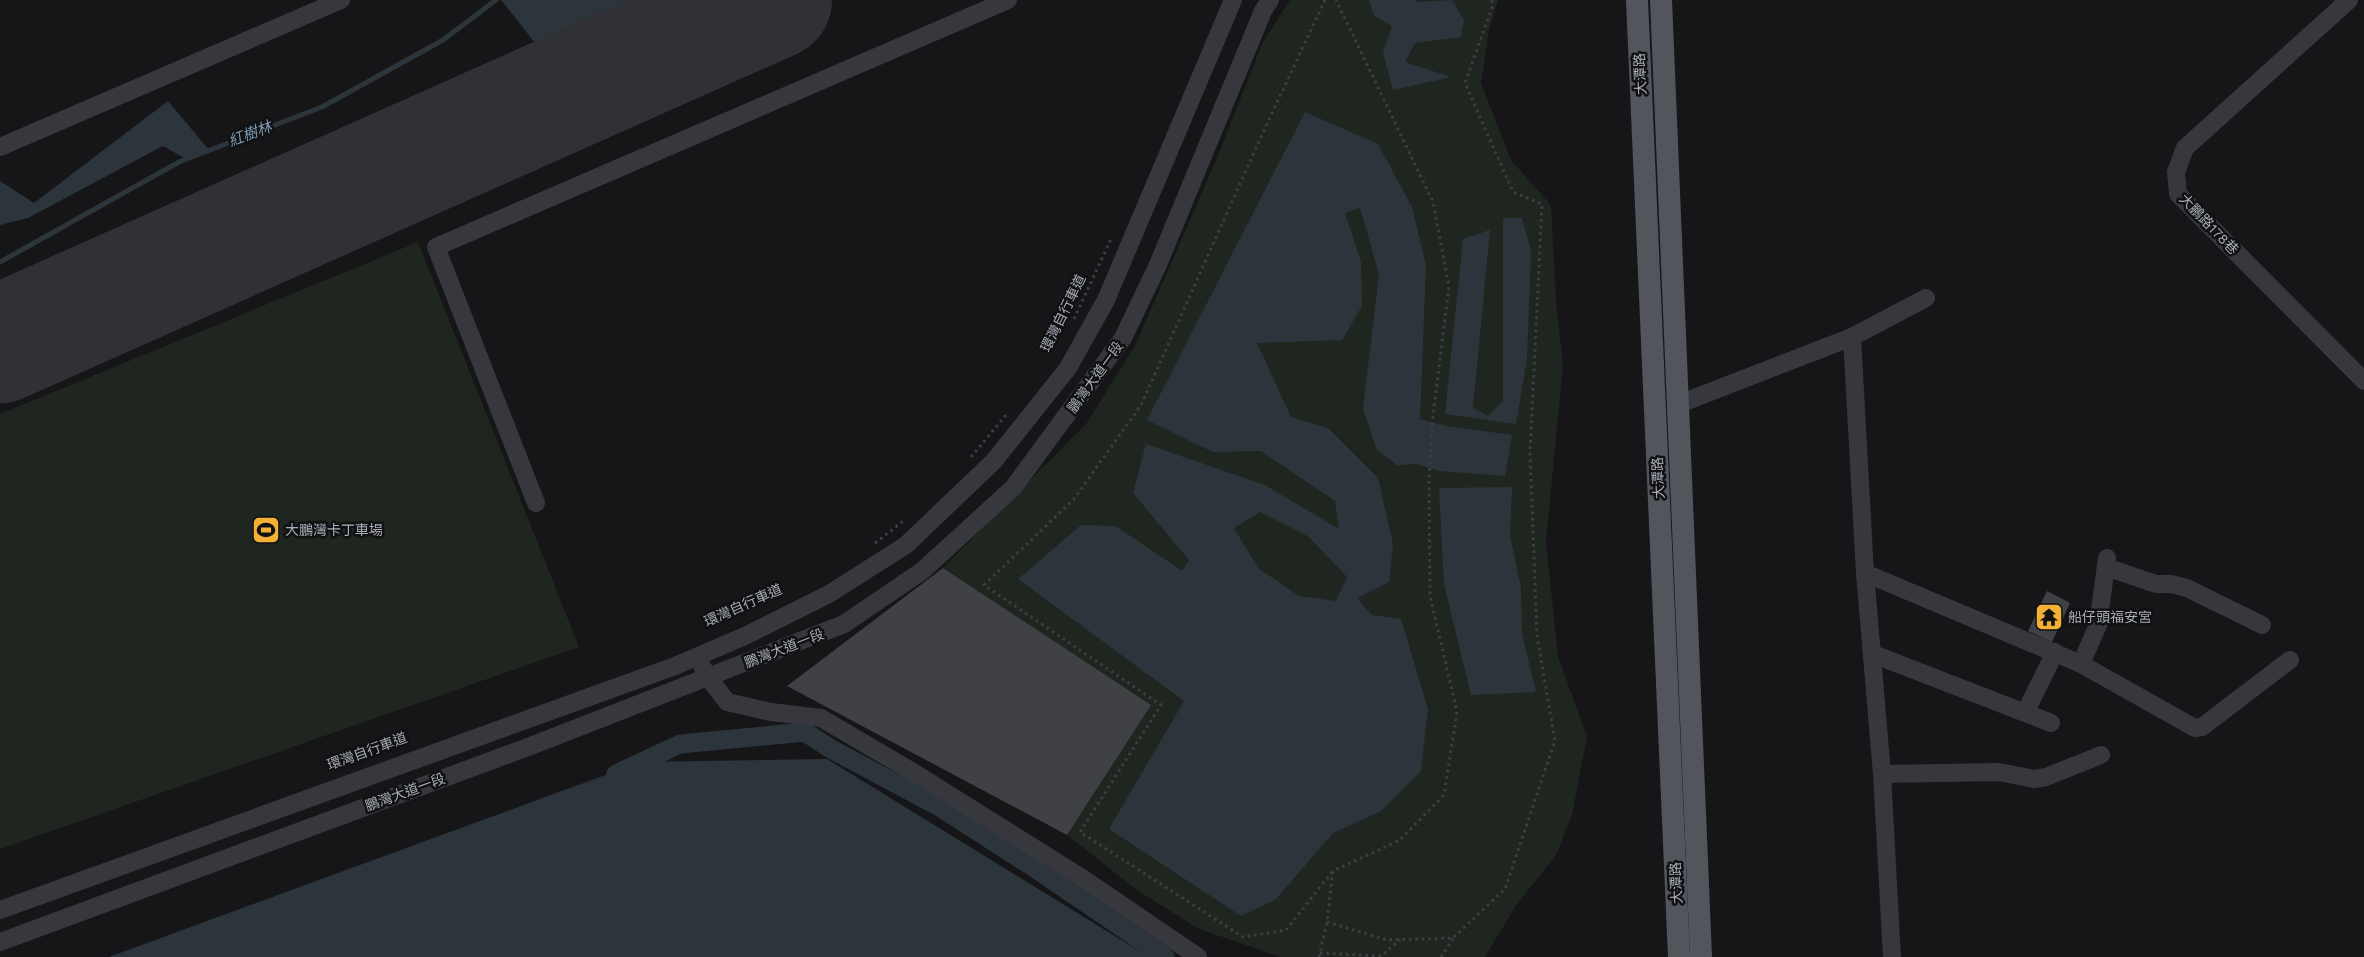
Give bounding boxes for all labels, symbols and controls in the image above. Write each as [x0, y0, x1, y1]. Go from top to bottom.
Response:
street label: 大潭路 [1631, 53, 1649, 95]
water label: 紅樹林 [226, 117, 276, 150]
street label: 大鵬路178巷 [2176, 191, 2242, 257]
street label: 環灣自行車道 [1037, 272, 1089, 354]
street label: 鵬灣大道一段 [1064, 338, 1126, 416]
street label: 大潭路 [1649, 457, 1667, 499]
sports icon: 大鵬灣卡丁車場 [251, 515, 281, 545]
place label: 大鵬灣卡丁車場 [285, 522, 383, 538]
street label: 環灣自行車道 [701, 581, 785, 629]
temple icon: 船仔頭福安宮 [2034, 602, 2064, 632]
place label: 船仔頭福安宮 [2068, 609, 2152, 625]
street label: 鵬灣大道一段 [742, 625, 826, 671]
street label: 環灣自行車道 [325, 729, 409, 773]
street label: 鵬灣大道一段 [363, 770, 447, 814]
street label: 大潭路 [1667, 862, 1685, 904]

